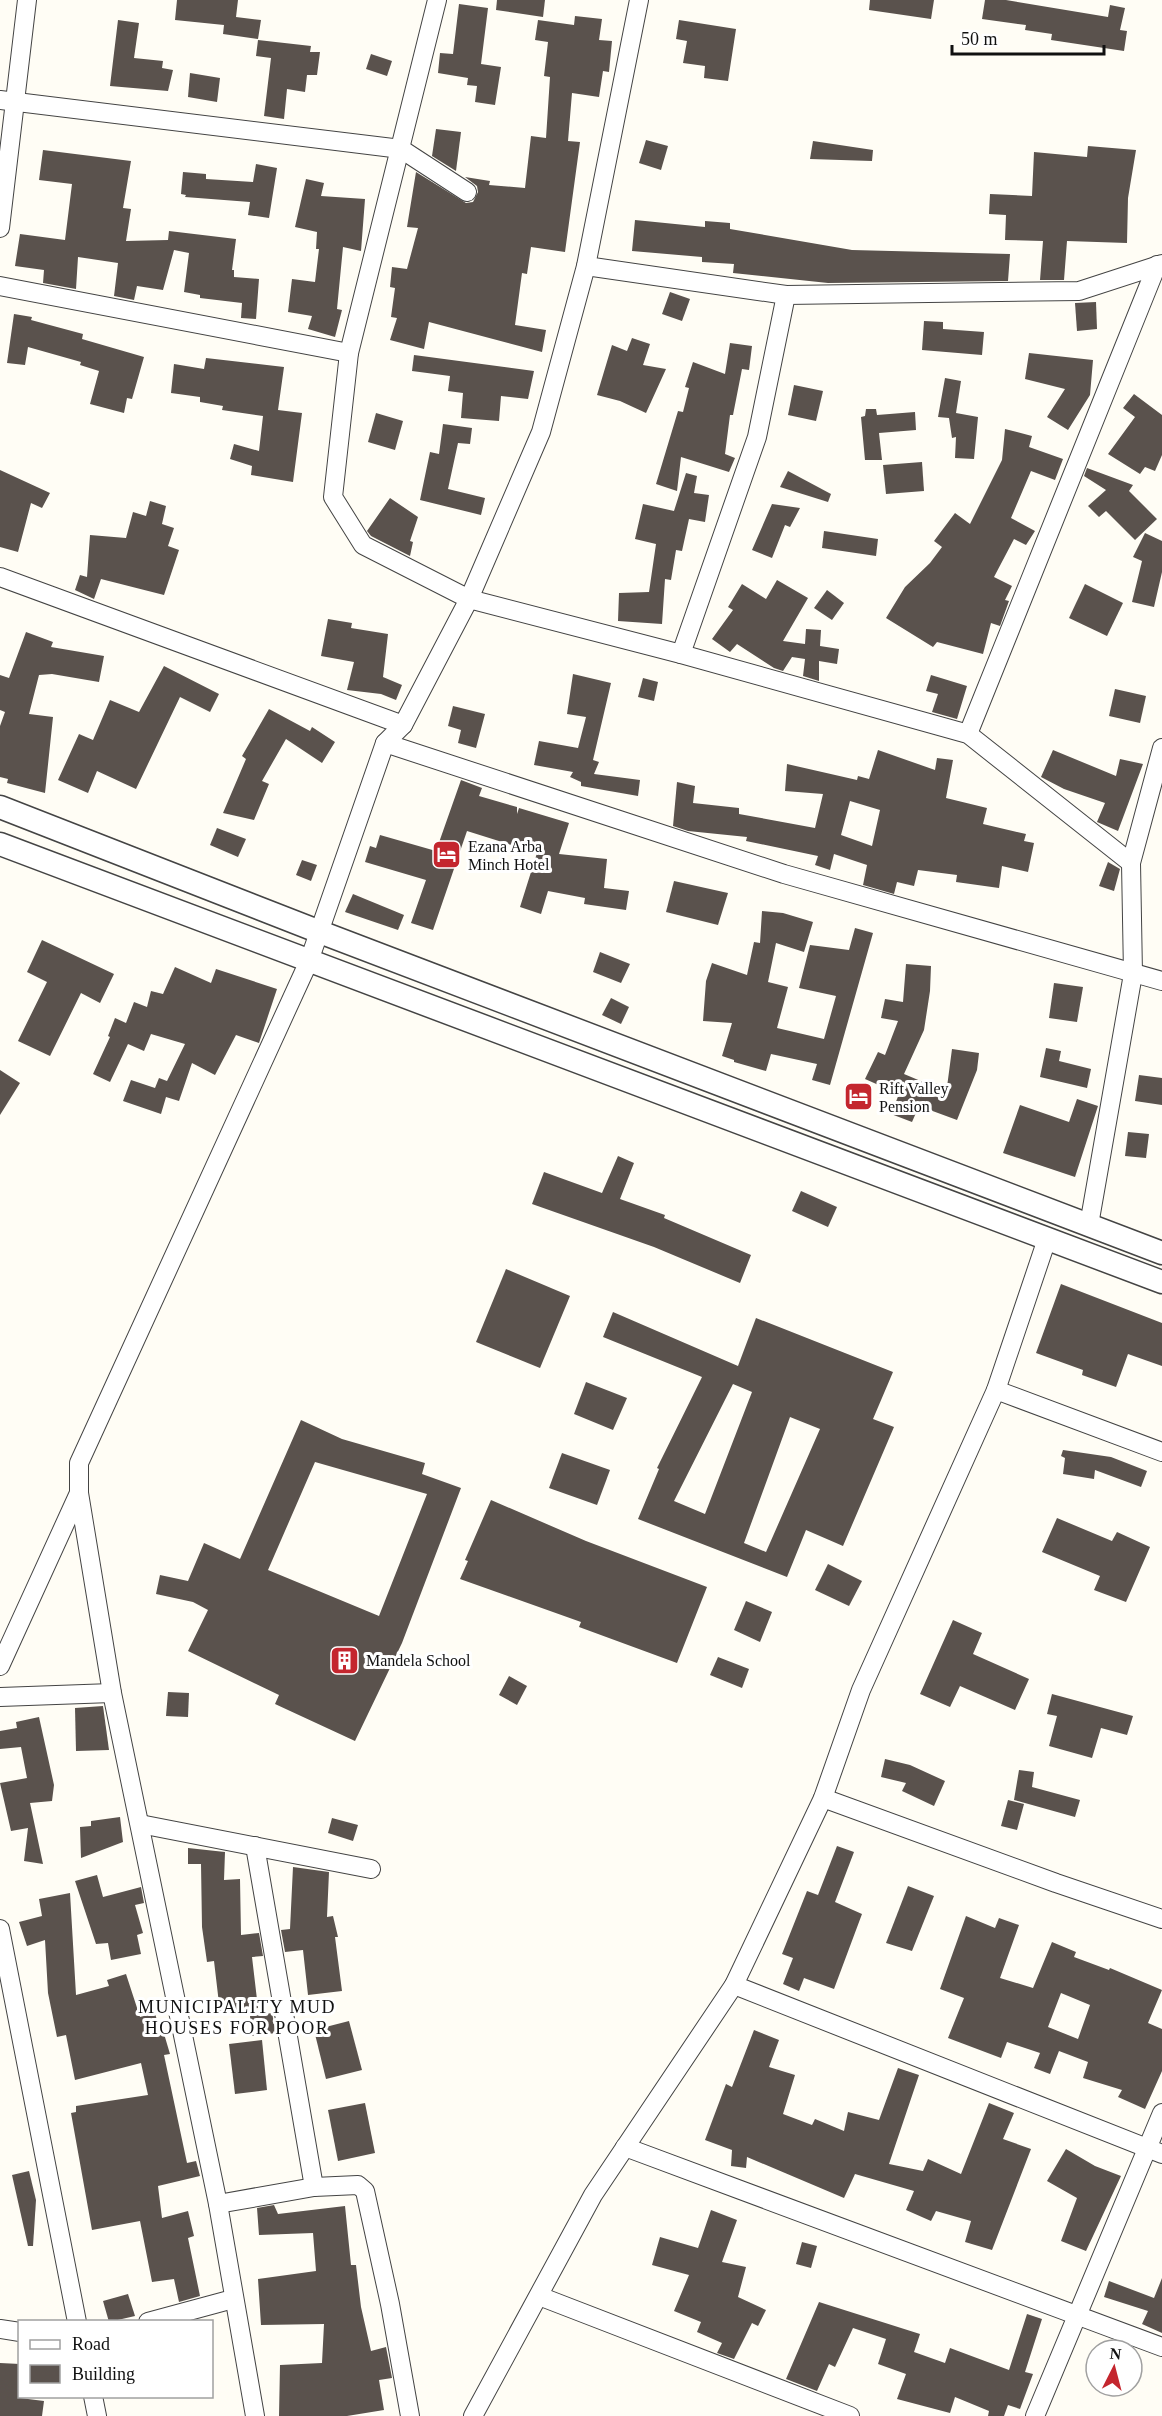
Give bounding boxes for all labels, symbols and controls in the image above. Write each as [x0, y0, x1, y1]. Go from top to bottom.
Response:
scale bar [952, 18, 1104, 56]
text: 50 m [961, 29, 998, 49]
place label: Ezana Arba Minch Hotel [468, 838, 550, 873]
hotel icon: Ezana Arba Minch Hotel [431, 839, 463, 871]
place label: Rift Valley Pension [879, 1080, 948, 1115]
hotel icon: Rift Valley Pension [842, 1081, 874, 1113]
building icon: Mandela School [329, 1644, 361, 1676]
place label: Mandela School [366, 1652, 471, 1669]
district label: MUNICIPALITY MUD HOUSES FOR POOR [138, 1997, 336, 2038]
legend [18, 2320, 213, 2398]
text: Road [72, 2334, 110, 2354]
north arrow [1084, 2338, 1144, 2398]
text: N [1109, 2345, 1123, 2363]
text: Building [72, 2364, 135, 2384]

